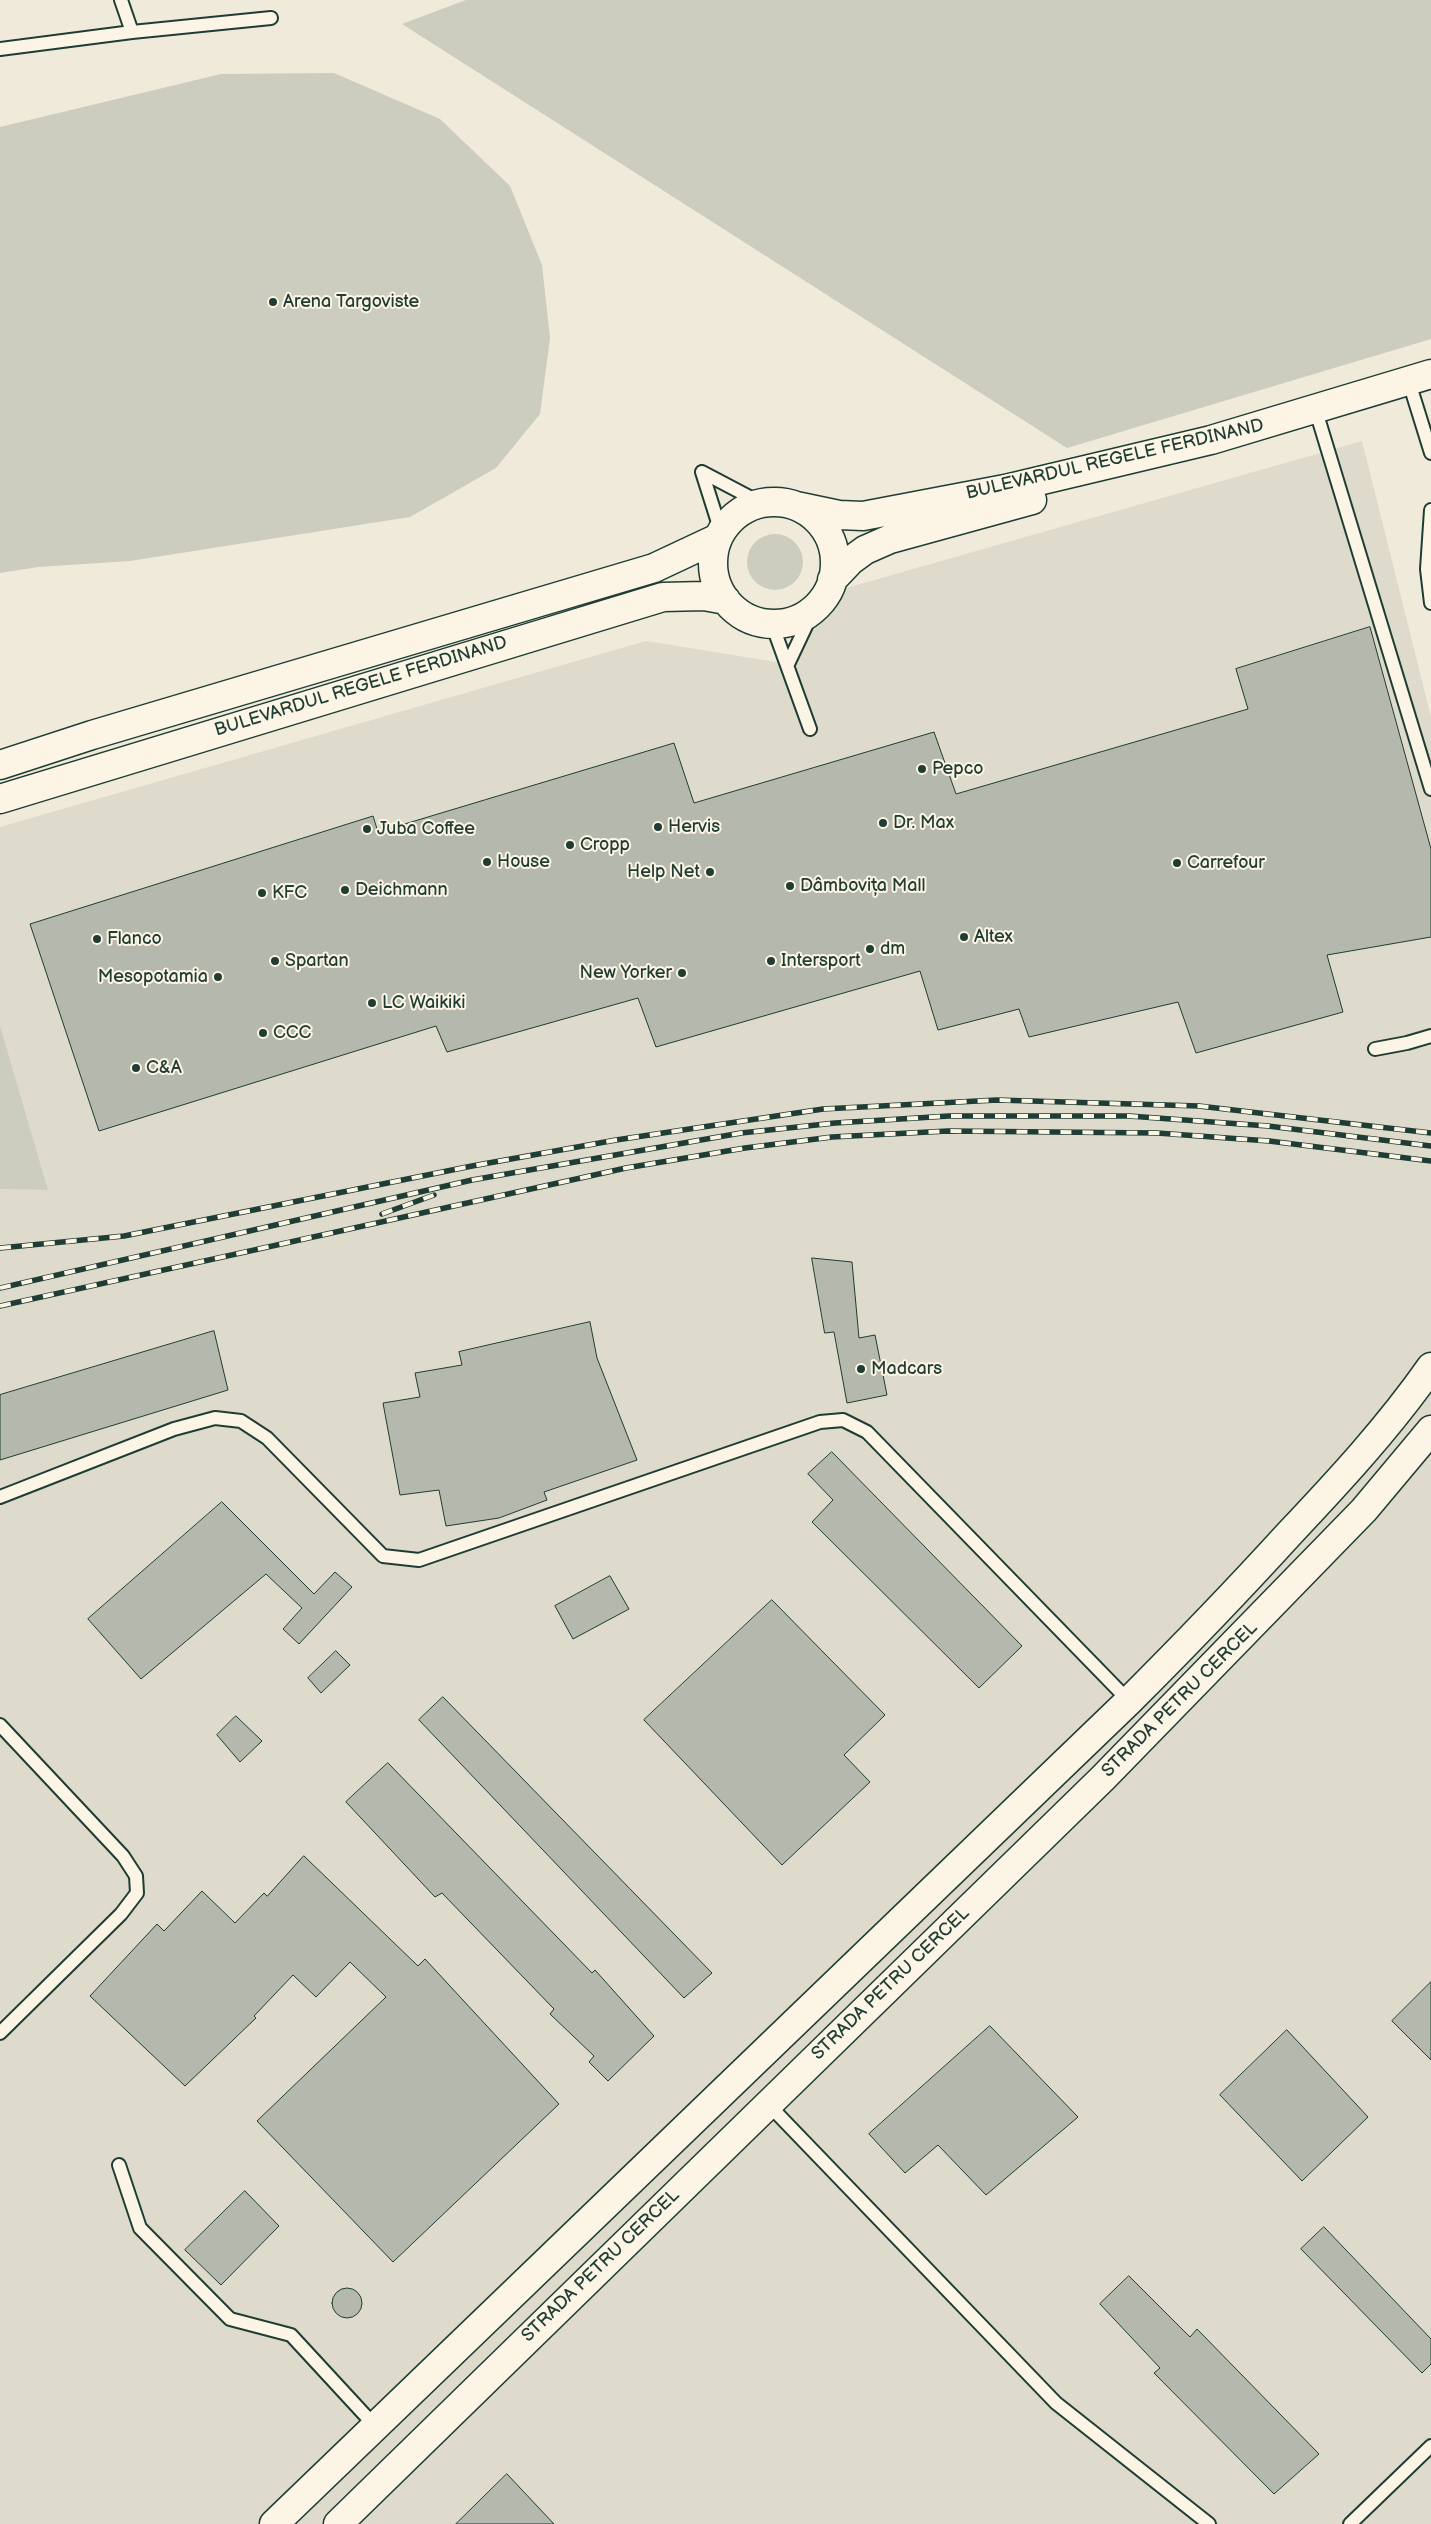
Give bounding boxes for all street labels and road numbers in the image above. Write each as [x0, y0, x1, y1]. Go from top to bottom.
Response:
street label: BULEVARDUL REGELE FERDINAND [964, 415, 1266, 505]
street label: BULEVARDUL REGELE FERDINAND [212, 632, 510, 742]
street label: STRADA PETRU CERCEL [1098, 1618, 1262, 1782]
street label: STRADA PETRU CERCEL [808, 1903, 974, 2065]
street label: STRADA PETRU CERCEL [518, 2185, 684, 2347]

